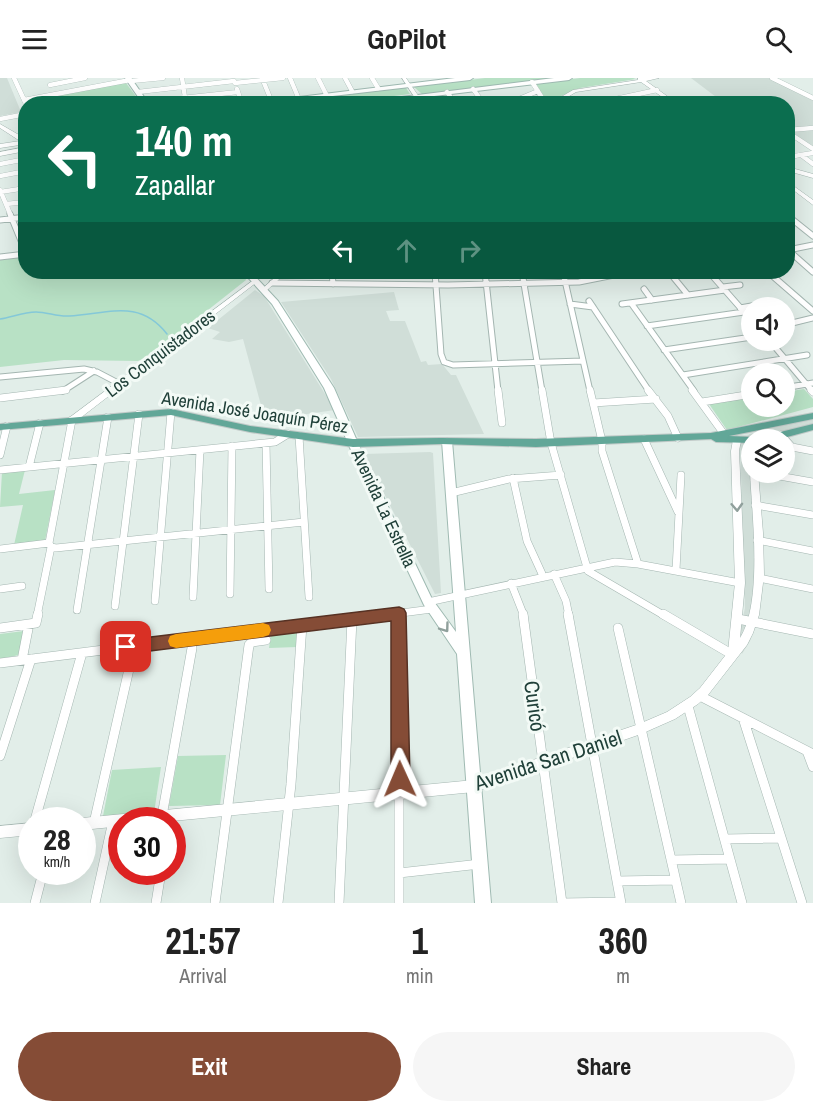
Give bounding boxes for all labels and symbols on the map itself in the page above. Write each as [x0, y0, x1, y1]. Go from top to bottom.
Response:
street label: Los Conquistadores [100, 303, 220, 403]
street label: Avenida José Joaquín Pérez [159, 385, 350, 439]
street label: Avenida La Estrella [345, 444, 422, 571]
one-way arrow [731, 503, 744, 512]
pin [100, 621, 151, 672]
one-way arrow [438, 621, 449, 632]
street label: Curicó [517, 679, 553, 733]
street label: Avenida San Daniel [470, 723, 625, 798]
position arrow [368, 747, 432, 811]
speed limit sign: 30 [108, 807, 186, 885]

